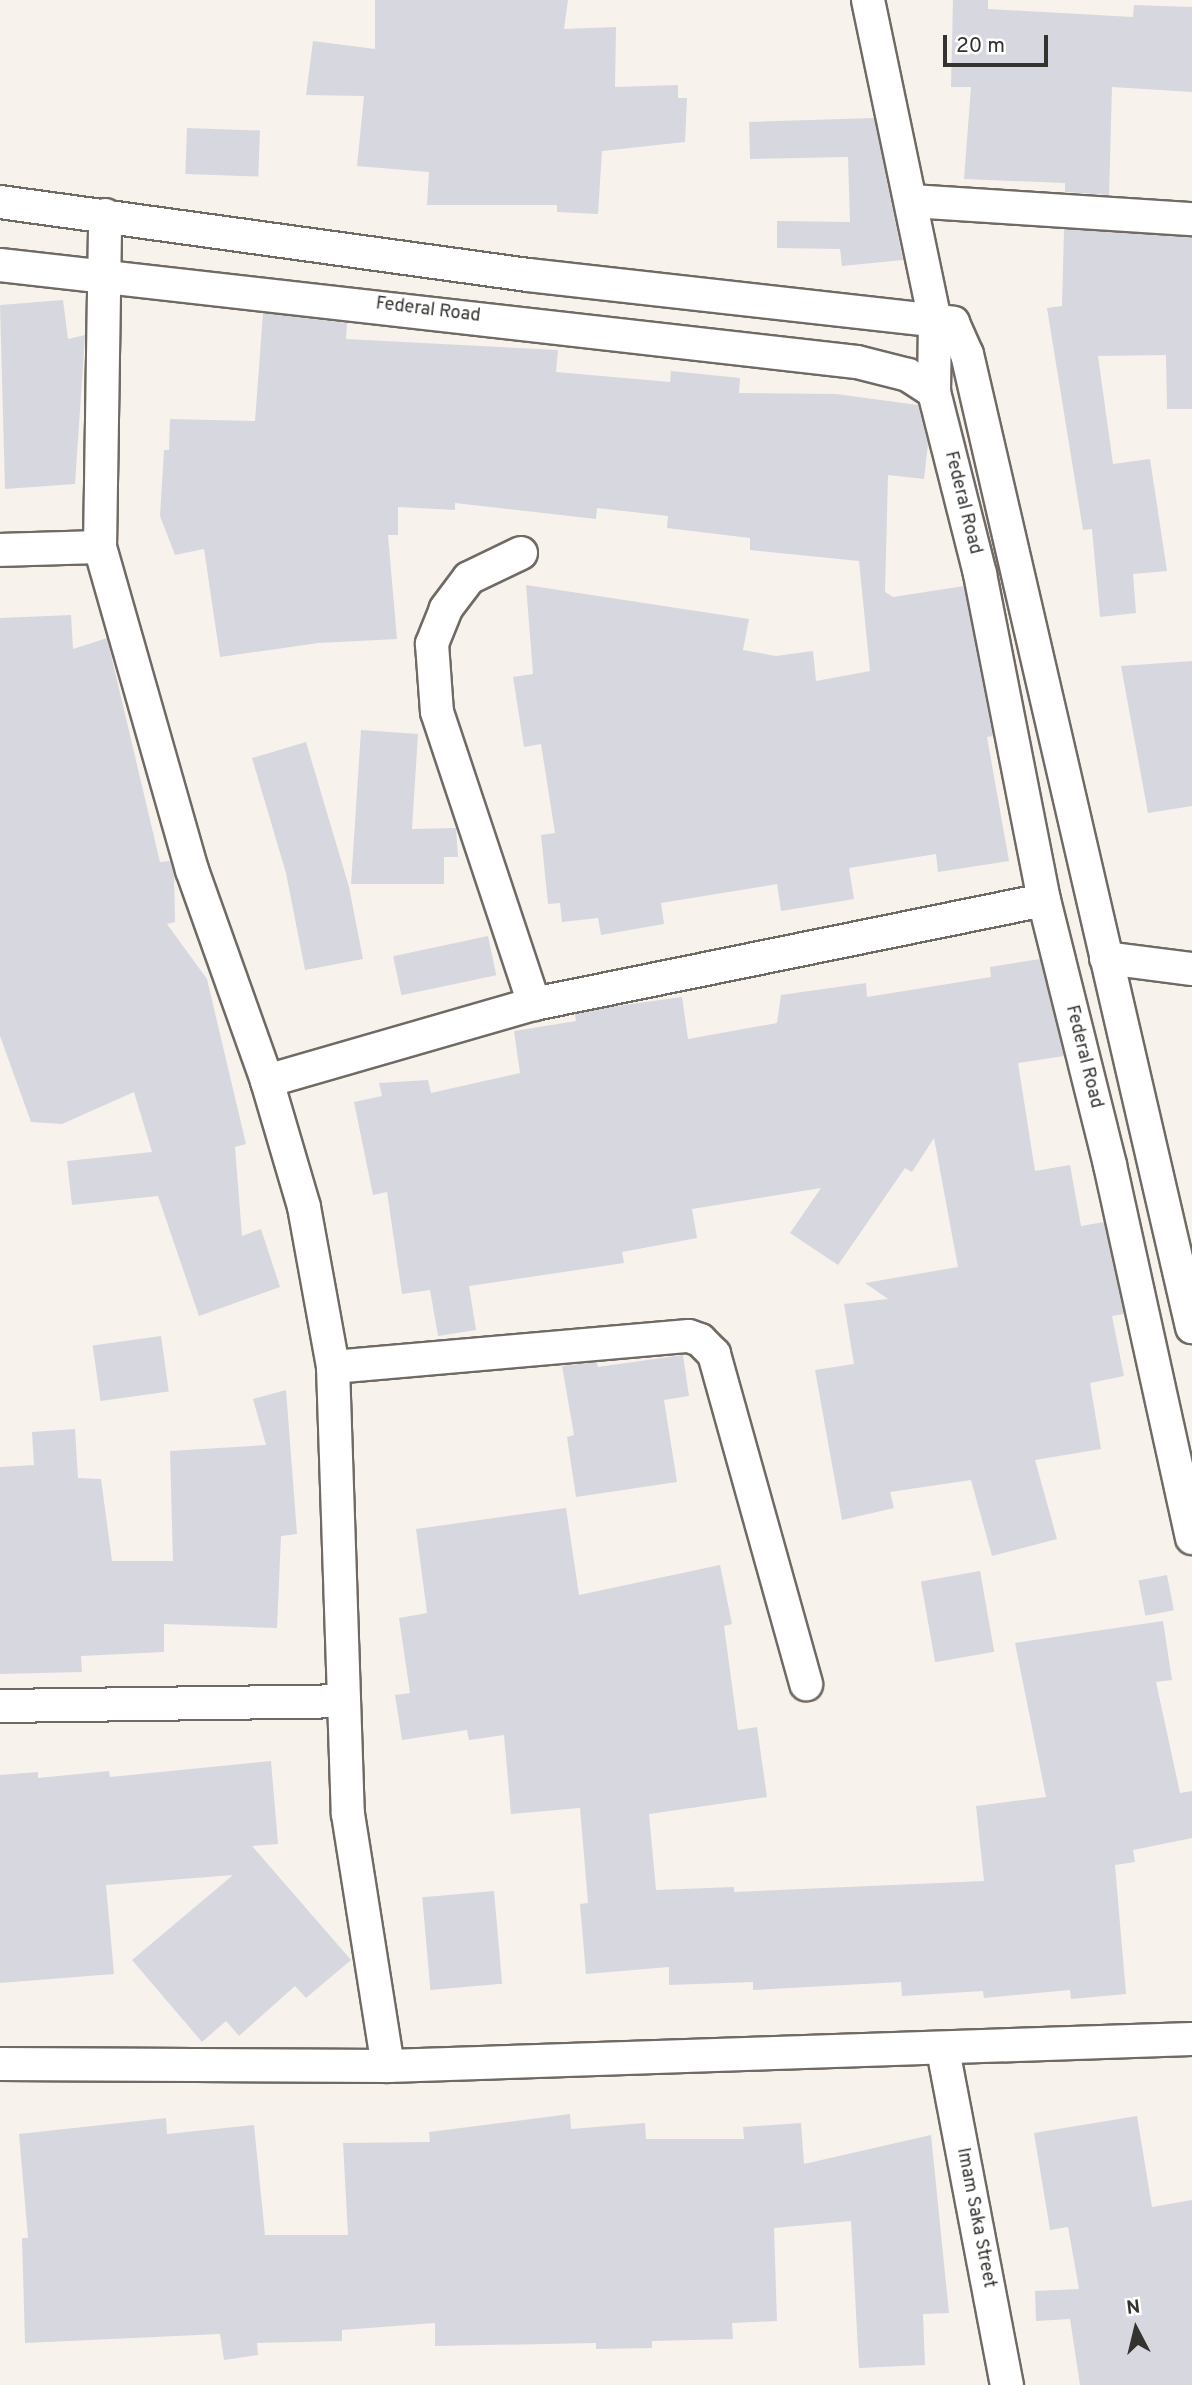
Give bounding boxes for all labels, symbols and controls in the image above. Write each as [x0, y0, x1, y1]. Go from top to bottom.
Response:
scale bar [947, 21, 1052, 65]
text: 20 m [956, 33, 1005, 60]
street label: Federal Road [374, 294, 482, 328]
street label: Federal Road [939, 449, 985, 557]
street label: Federal Road [1060, 1003, 1106, 1111]
street label: Imam Saka Street [951, 2146, 999, 2290]
north arrow [1101, 2294, 1171, 2364]
text: N [1125, 2295, 1142, 2321]

